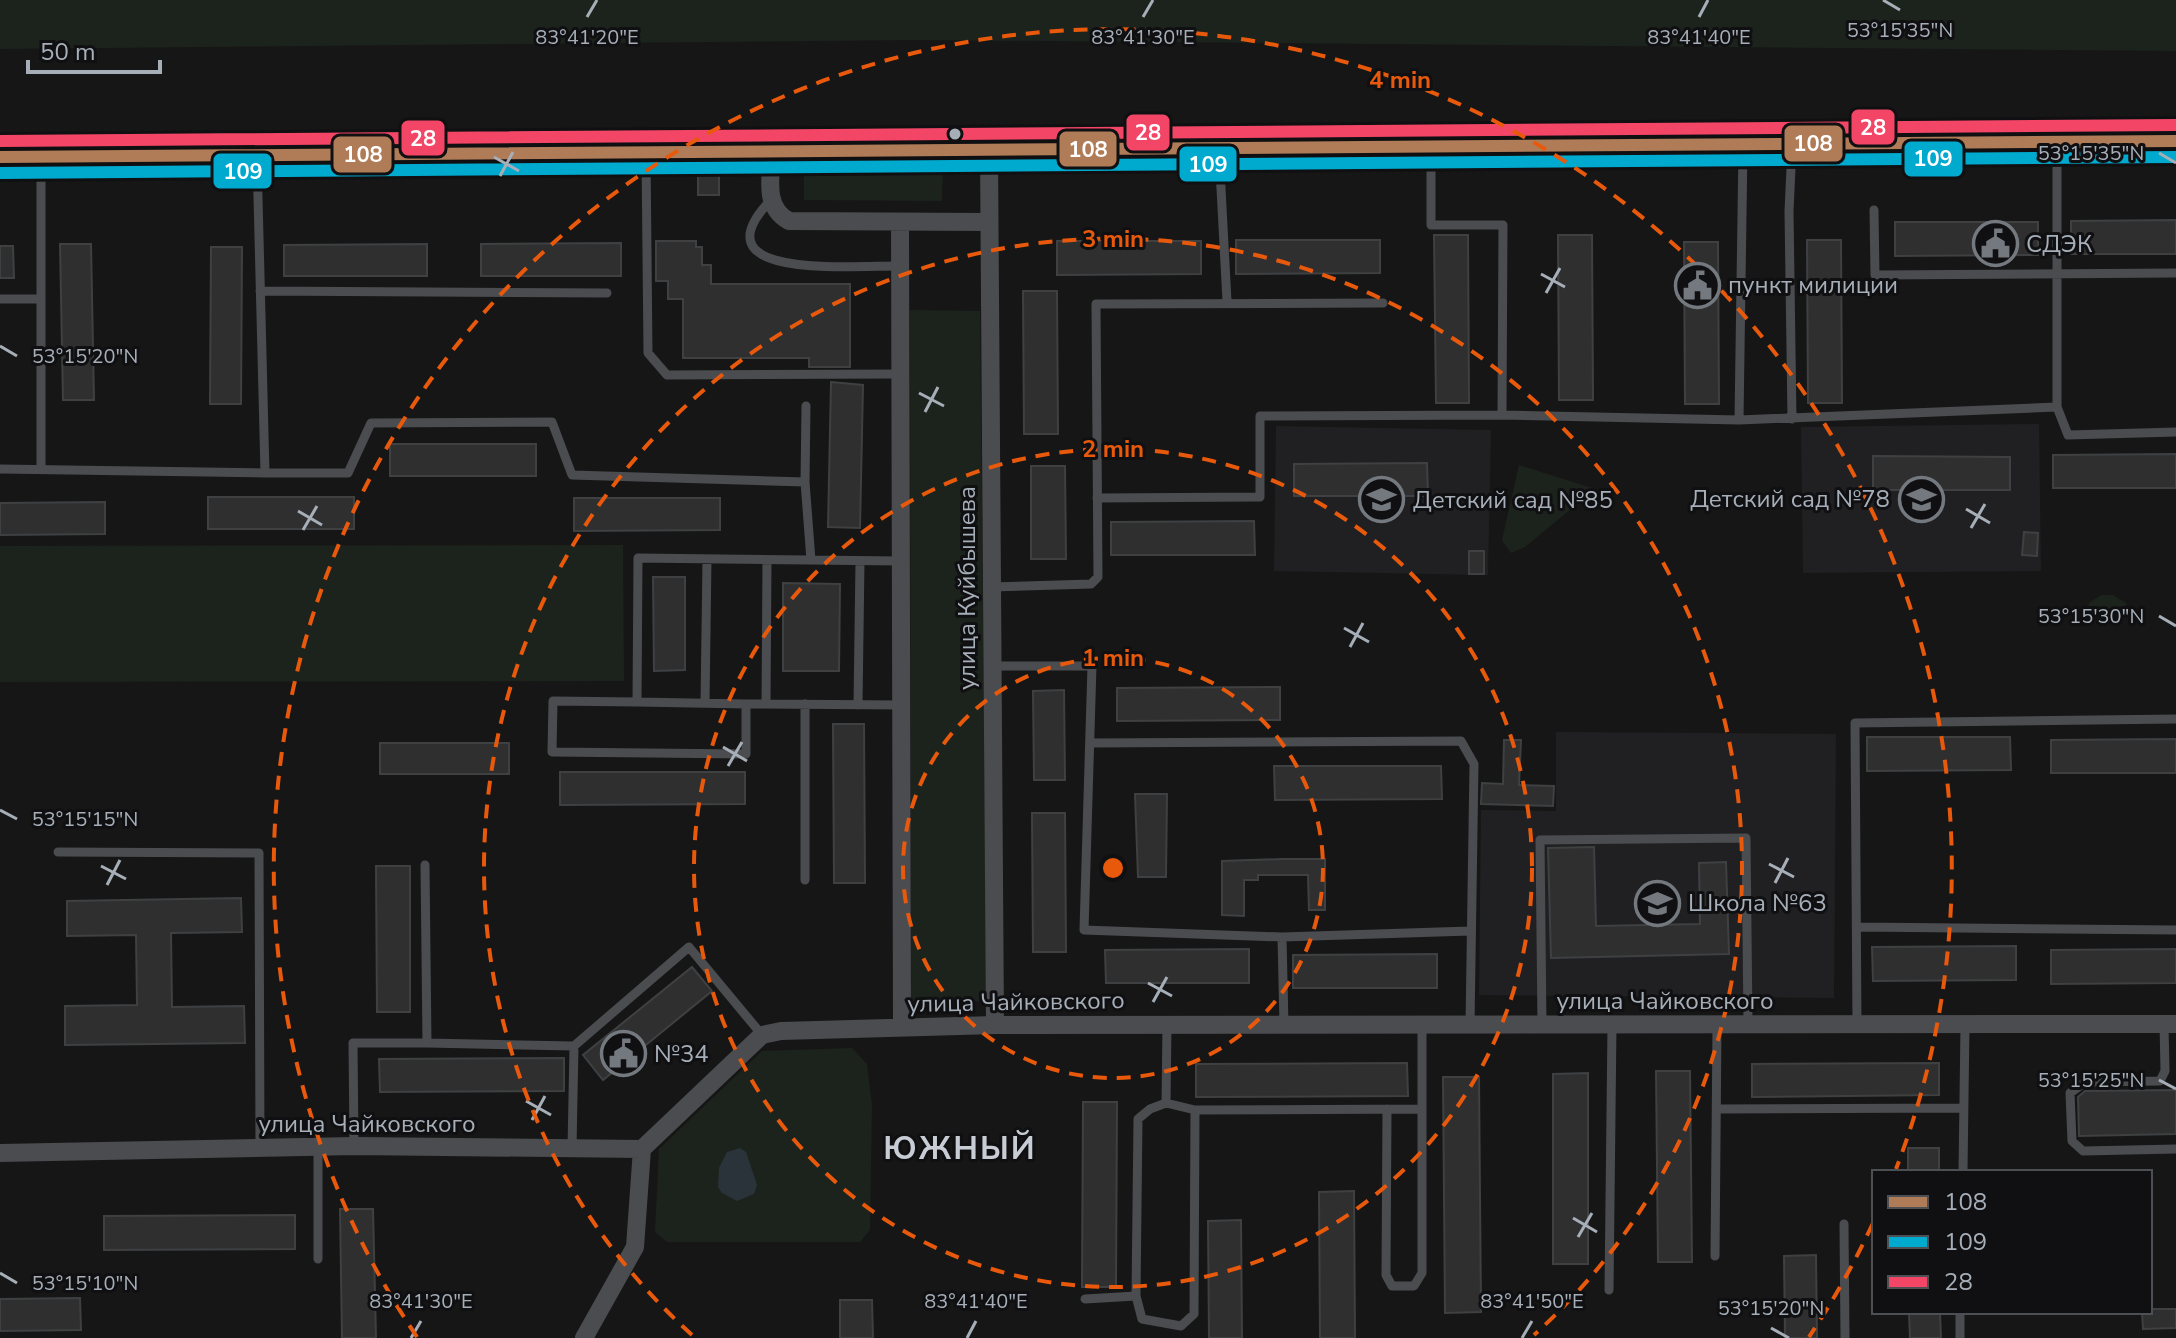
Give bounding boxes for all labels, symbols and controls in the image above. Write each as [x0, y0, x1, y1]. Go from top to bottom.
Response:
text: 53°15'35"N [1847, 17, 1953, 44]
scale bar [28, 24, 160, 74]
text: 83°41'20"E [535, 24, 639, 51]
text: 83°41'30"E [1091, 24, 1195, 51]
text: 83°41'40"E [1647, 24, 1751, 51]
text: 50 m [40, 36, 96, 68]
text: 4 min [1369, 64, 1431, 96]
line badge: 28 [1850, 108, 1896, 146]
line badge: 28 [1125, 113, 1171, 152]
text: 28 [1860, 113, 1886, 143]
text: 28 [1135, 118, 1161, 148]
line badge: 28 [400, 119, 446, 157]
text: 28 [410, 124, 436, 154]
line badge: 108 [1783, 124, 1844, 163]
unlabelled marker [947, 126, 963, 142]
text: 108 [1793, 129, 1833, 159]
line badge: 108 [1058, 130, 1118, 168]
line badge: 108 [332, 135, 393, 174]
text: 108 [1068, 135, 1108, 165]
text: 108 [343, 140, 383, 170]
line badge: 109 [1903, 140, 1964, 178]
text: 53°15'35"N [2038, 140, 2144, 167]
text: 109 [1913, 144, 1953, 174]
line badge: 109 [1178, 145, 1238, 183]
text: 109 [1188, 150, 1228, 180]
line badge: 109 [212, 152, 273, 190]
text: 109 [223, 157, 263, 187]
public building icon: СДЭК [1971, 220, 2019, 268]
text: 3 min [1082, 223, 1144, 255]
place label: СДЭК [2026, 228, 2093, 260]
public building icon: пункт милиции [1673, 261, 1721, 309]
place label: пункт милиции [1728, 269, 1898, 301]
text: 53°15'20"N [32, 343, 138, 370]
text: 2 min [1082, 433, 1144, 465]
school or university icon: Детский сад №78 [1897, 475, 1945, 523]
school or university icon: Детский сад №85 [1358, 476, 1406, 524]
place label: Детский сад №78 [1690, 483, 1890, 515]
place label: Детский сад №85 [1413, 484, 1613, 516]
street label: улица Куйбышева [951, 486, 983, 690]
text: 53°15'30"N [2038, 603, 2144, 630]
text: 1 min [1082, 642, 1144, 674]
text: 53°15'15"N [32, 806, 138, 833]
centre of rings [1099, 854, 1127, 882]
school or university icon: Школа №63 [1633, 879, 1681, 927]
place label: Школа №63 [1688, 887, 1827, 919]
street label: улица Чайковского [907, 984, 1125, 1020]
street label: улица Чайковского [1556, 985, 1774, 1017]
public building icon: №34 [599, 1030, 647, 1078]
place label: №34 [654, 1038, 709, 1070]
text: 53°15'25"N [2038, 1067, 2144, 1094]
street label: улица Чайковского [258, 1108, 476, 1140]
district label: ЮЖНЫЙ [883, 1127, 1037, 1170]
legend [1872, 1170, 2152, 1314]
text: 108 [1944, 1186, 1987, 1218]
text: 109 [1944, 1226, 1987, 1258]
text: 28 [1944, 1266, 1973, 1298]
text: 53°15'10"N [32, 1270, 138, 1297]
text: 83°41'30"E [369, 1288, 473, 1315]
text: 83°41'40"E [924, 1288, 1028, 1315]
text: 83°41'50"E [1480, 1288, 1584, 1315]
text: 53°15'20"N [1718, 1295, 1824, 1322]

